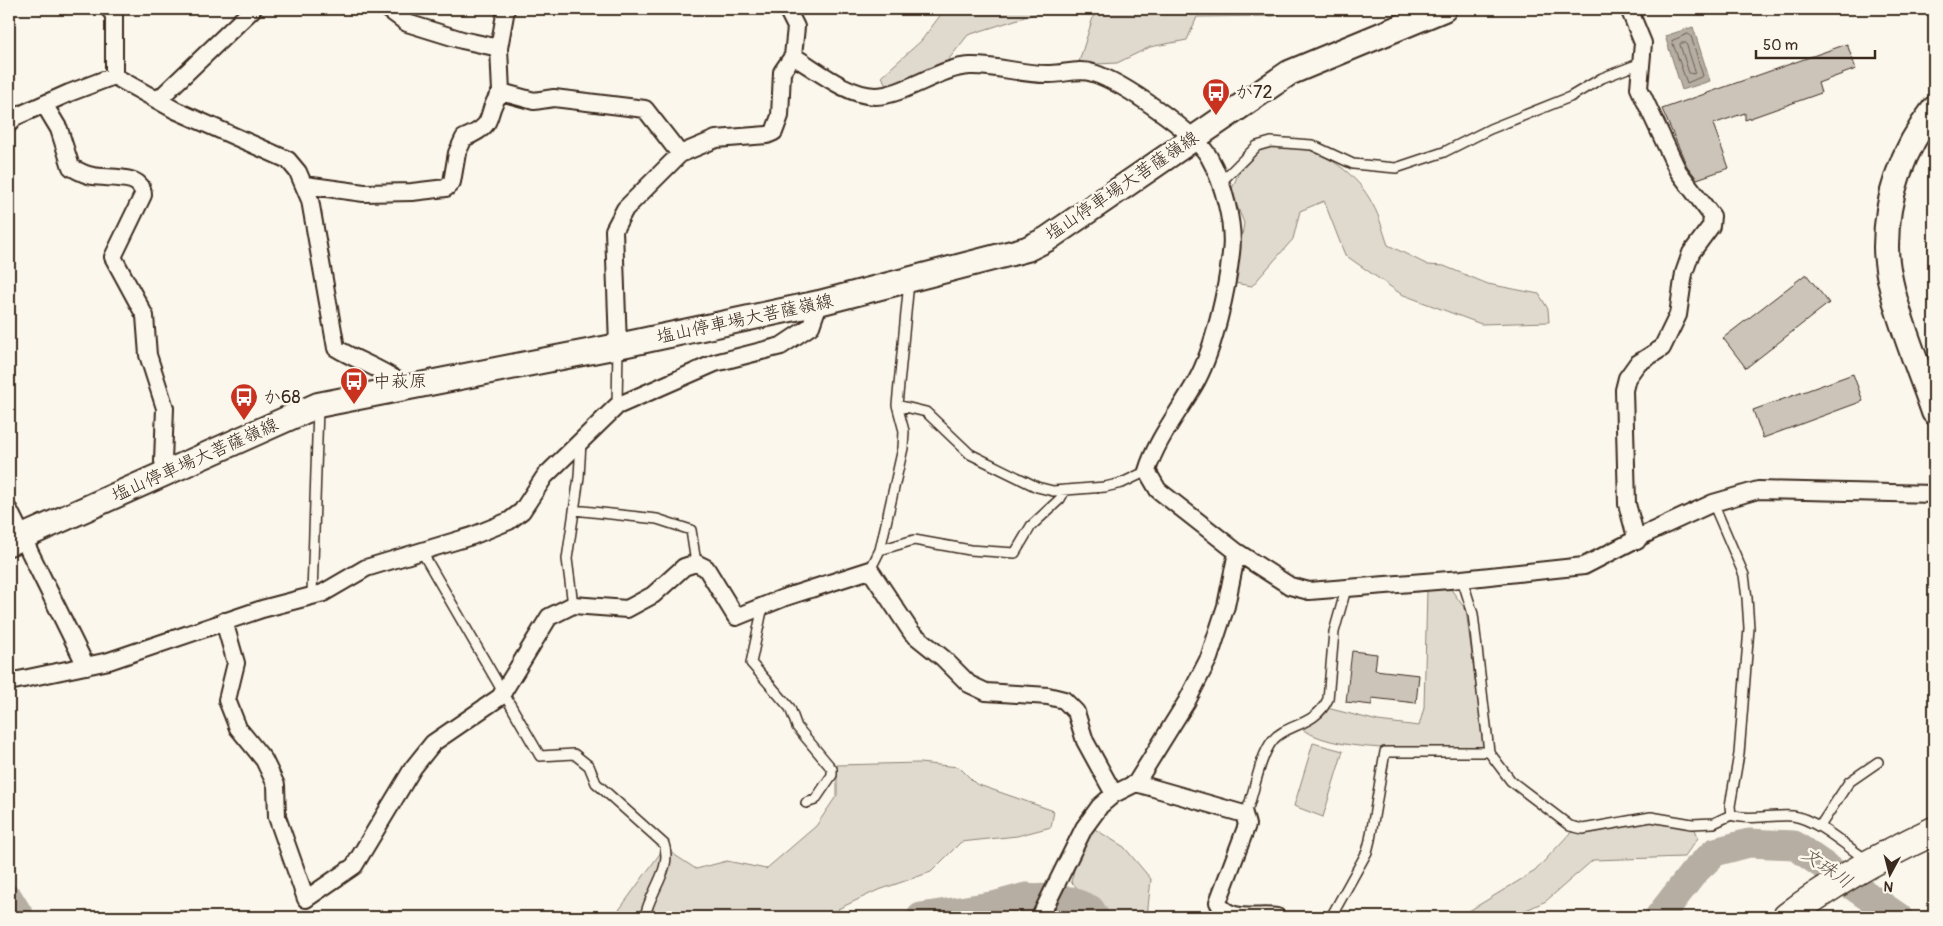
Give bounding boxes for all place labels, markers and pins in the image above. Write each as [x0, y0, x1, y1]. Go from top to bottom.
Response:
bus stop icon: か72 [1201, 77, 1231, 116]
place label: か72 [1235, 81, 1273, 104]
bus stop icon: 中萩原 [339, 366, 369, 405]
place label: 中萩原 [373, 370, 427, 393]
bus stop icon: か68 [229, 382, 259, 421]
place label: か68 [263, 386, 301, 409]

